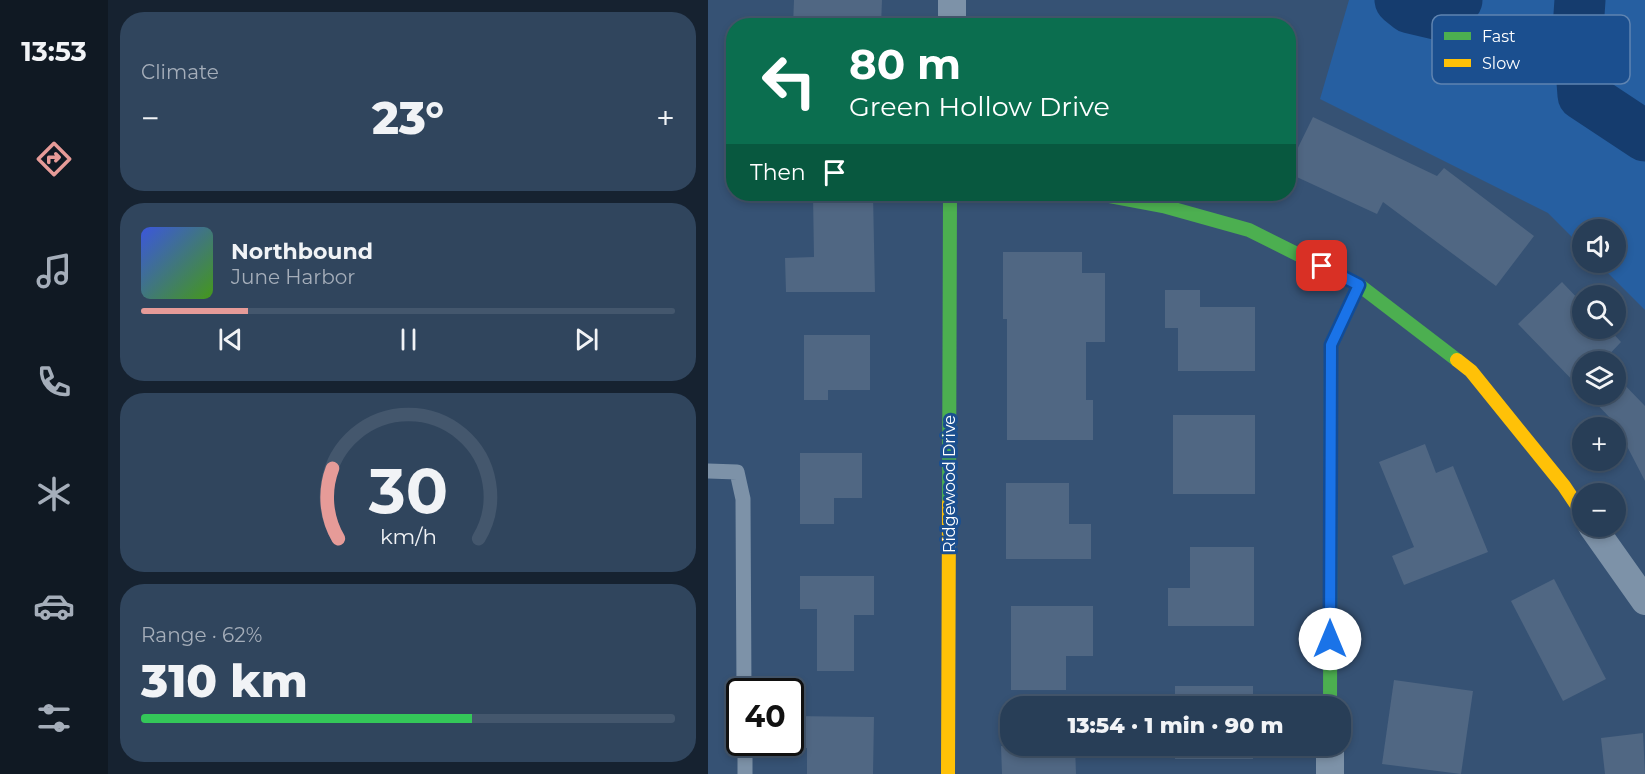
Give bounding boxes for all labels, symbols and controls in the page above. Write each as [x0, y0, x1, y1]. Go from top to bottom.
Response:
legend [1432, 15, 1630, 84]
text: Fast [1482, 27, 1516, 46]
text: 13:53 [21, 35, 87, 68]
text: 80 m [849, 38, 961, 90]
icon: left [750, 42, 828, 120]
text: Slow [1482, 54, 1520, 73]
text: Climate [141, 60, 219, 84]
text: 23° [372, 90, 444, 145]
text: Green Hollow Drive [849, 90, 1110, 123]
text: − [141, 98, 160, 138]
text: + [656, 98, 675, 138]
icon: directions [33, 138, 75, 180]
icon: arrive [818, 156, 851, 189]
text: Then [750, 159, 806, 186]
map controls [1572, 219, 1626, 537]
button: sound [1572, 219, 1626, 273]
text: Northbound [231, 238, 373, 265]
pin [1296, 240, 1347, 291]
icon: arrive [1305, 249, 1338, 282]
icon: music [33, 250, 75, 292]
text: June Harbor [231, 265, 355, 289]
button: search [1572, 285, 1626, 339]
icon: previous [214, 323, 247, 356]
icon: pause [392, 323, 425, 356]
icon: next [570, 323, 603, 356]
button: layers [1572, 351, 1626, 405]
icon: phone [33, 361, 75, 403]
street label: Ridgewood Drive [940, 415, 959, 553]
button: + [1572, 417, 1626, 471]
text: 30 [367, 453, 448, 529]
icon: climate [33, 473, 75, 515]
button: − [1572, 483, 1626, 537]
text: km/h [379, 524, 437, 550]
icon: car [33, 585, 75, 627]
position arrow [1298, 607, 1362, 671]
text: Range · 62% [141, 623, 262, 647]
text: 310 km [141, 653, 308, 708]
speed limit sign: 40 [726, 678, 804, 756]
icon: filters [33, 697, 75, 739]
text: 13:54 · 1 min · 90 m [1067, 712, 1284, 739]

